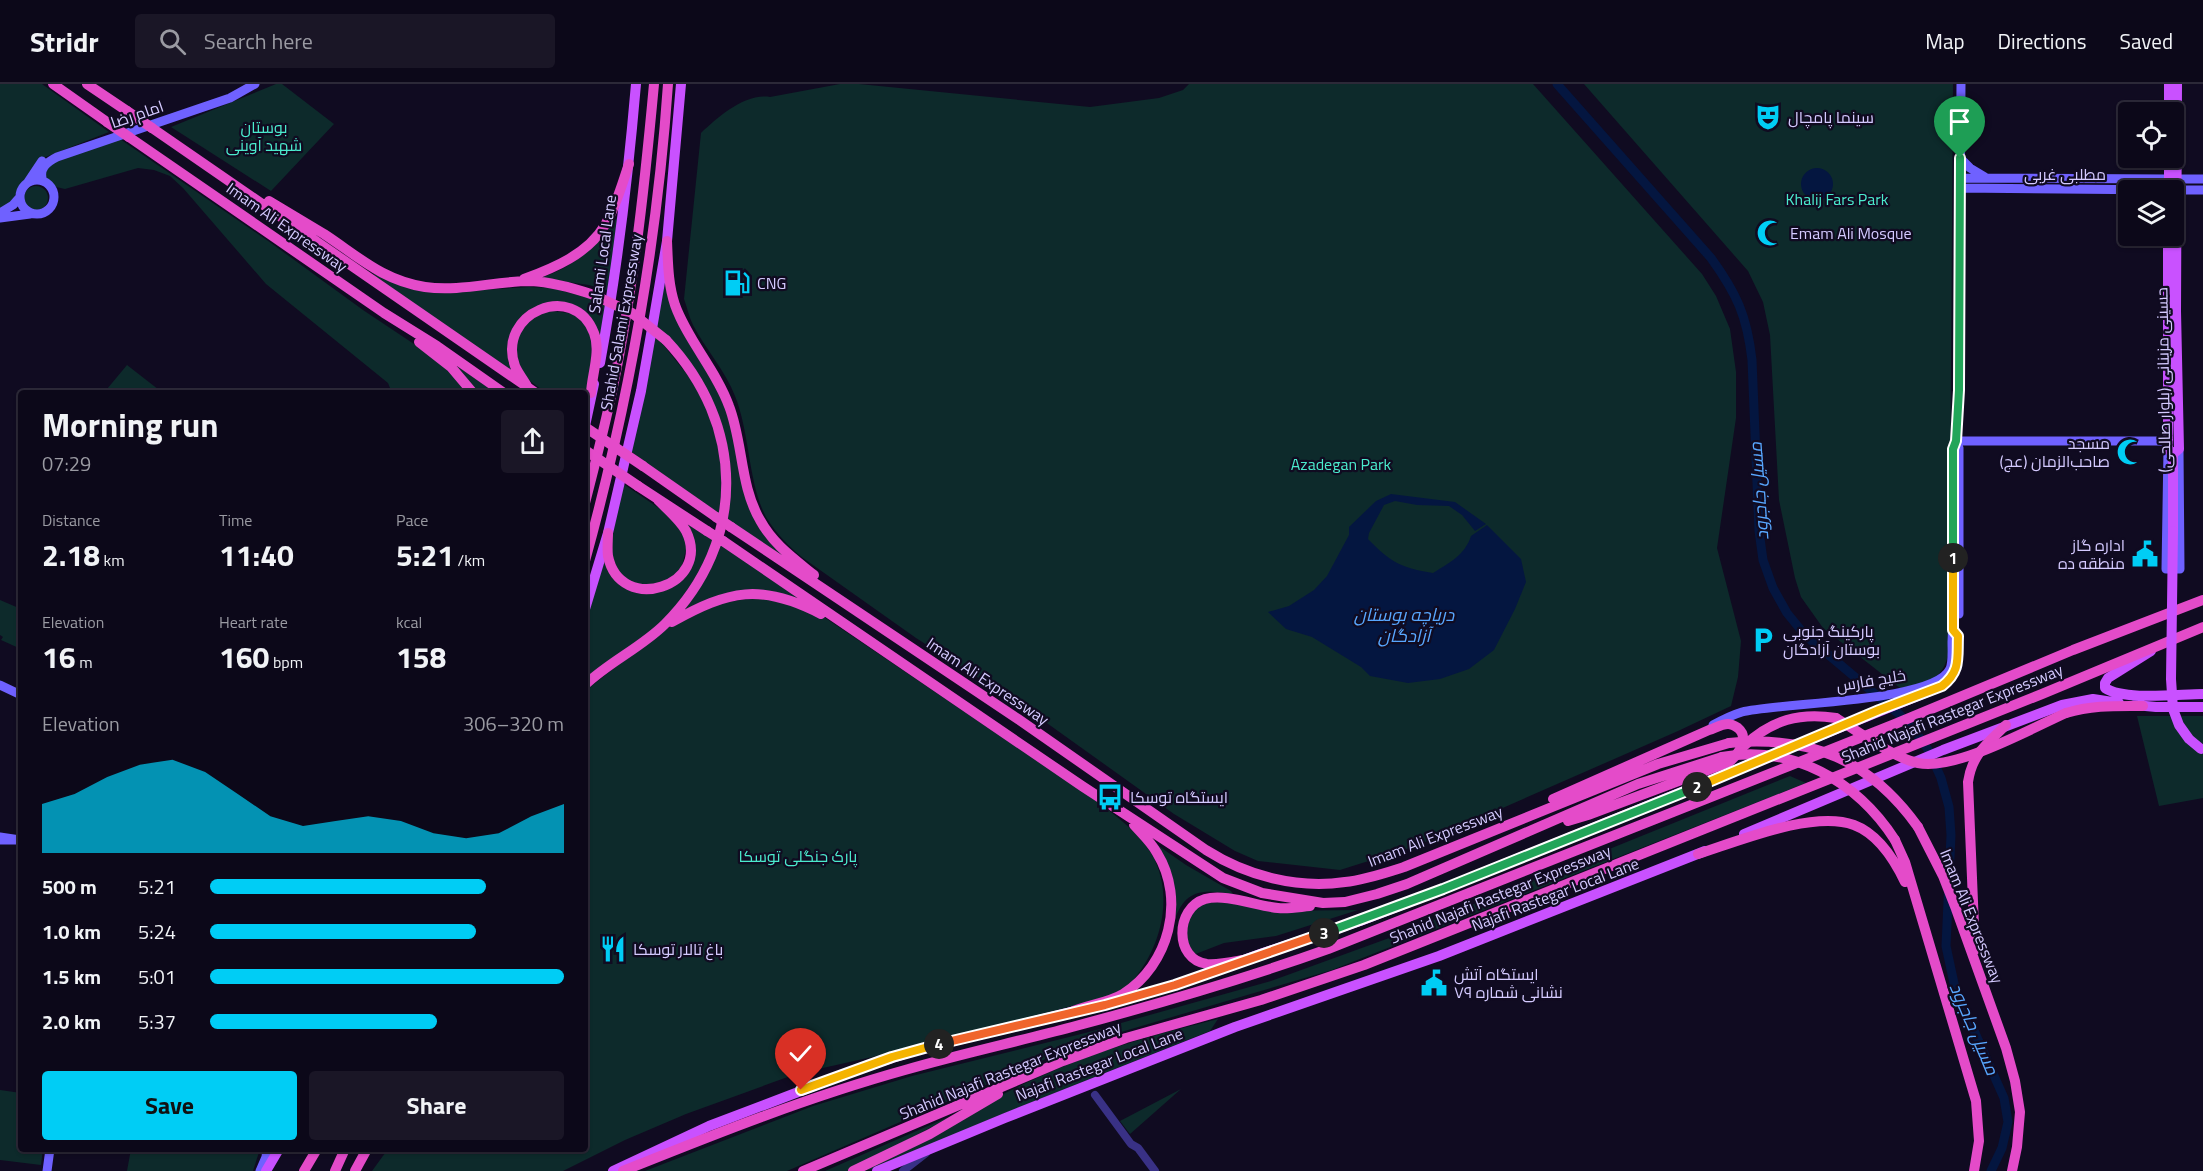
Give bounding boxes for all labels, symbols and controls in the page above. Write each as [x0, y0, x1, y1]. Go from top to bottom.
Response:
search box [135, 14, 555, 68]
text: Stridr [30, 20, 99, 63]
text: Search here [204, 24, 313, 58]
icon: search [156, 25, 189, 58]
text: Map [1925, 25, 1965, 57]
text: Directions [1998, 25, 2087, 57]
text: Saved [2120, 25, 2173, 57]
street label: امام رضا [107, 94, 167, 134]
pin [1934, 96, 1985, 158]
theatre icon: سینما پامچال [1753, 102, 1783, 132]
map controls [2118, 102, 2184, 246]
button: locate [2118, 102, 2184, 168]
place label: سینما پامچال [1788, 105, 1874, 129]
icon: arrive [1943, 105, 1976, 138]
park label: بوستان شهید آوینی [226, 115, 302, 157]
street label: مطلبی غربی [2024, 162, 2106, 186]
street label: Imam Ali Expressway [222, 176, 353, 278]
button: layers [2118, 180, 2184, 246]
park label: Khalij Fars Park [1786, 187, 1889, 211]
street label: Salami Local Lane [582, 193, 622, 315]
mosque icon: Emam Ali Mosque [1755, 218, 1785, 248]
place label: Emam Ali Mosque [1790, 221, 1912, 245]
street label: Shahid Salami Expressway [594, 232, 648, 412]
fuel station icon: CNG [722, 268, 752, 298]
place label: CNG [757, 271, 786, 295]
street label: حسینی مزینانی (بلوار صالحی) [2149, 287, 2177, 473]
text: Morning run [42, 400, 219, 450]
button: share [501, 410, 564, 473]
place label: مسجد صاحب‌الزمان (عج) [2000, 431, 2110, 473]
mosque icon: مسجد صاحب‌الزمان (عج) [2115, 437, 2145, 467]
water label: مسیل جاجرود [1742, 441, 1775, 541]
text: 07:29 [42, 448, 91, 479]
park label: Azadegan Park [1291, 452, 1392, 476]
text: Distance [42, 508, 100, 532]
text: Time [219, 508, 252, 532]
text: Pace [396, 508, 428, 532]
text: 2.18 [42, 532, 100, 578]
text: 11:40 [219, 532, 294, 578]
text: 5:21 [396, 532, 454, 578]
place label: اداره گاز منطقه ده [2058, 533, 2125, 575]
public building icon: اداره گاز منطقه ده [2130, 539, 2160, 569]
pin: 1 [1938, 543, 1968, 573]
text: 1 [1949, 546, 1957, 570]
text: km [100, 548, 125, 572]
text: /km [454, 548, 485, 572]
water label: دریاچه بوستان آزادگان [1354, 601, 1456, 649]
text: Elevation [42, 610, 104, 634]
text: Heart rate [219, 610, 288, 634]
text: kcal [396, 610, 422, 634]
place label: پارکینگ جنوبی بوستان آزادگان [1783, 619, 1880, 661]
parking icon: پارکینگ جنوبی بوستان آزادگان [1748, 625, 1778, 655]
street label: Imam Ali Expressway [922, 631, 1054, 731]
text: 16 [42, 634, 76, 680]
text: 160 [219, 634, 269, 680]
text: 158 [396, 634, 446, 680]
text: m [76, 650, 93, 674]
text: bpm [269, 650, 303, 674]
street label: Shahid Najafi Rastegar Expressway [1838, 657, 2067, 768]
street label: خلیج فارس [1835, 663, 1907, 697]
text: Elevation [42, 708, 120, 739]
text: 306–320 m [463, 708, 564, 739]
pin: 2 [1682, 772, 1712, 802]
text: 2 [1693, 775, 1701, 799]
bus stop icon: ایستگاه توسکا [1095, 782, 1125, 812]
place label: ایستگاه توسکا [1130, 785, 1228, 809]
street label: Imam Ali Expressway [1364, 799, 1506, 873]
street label: Shahid Najafi Rastegar Expressway [1386, 838, 1615, 949]
park label: پارک جنگلی توسکا [739, 844, 858, 868]
street label: Imam Ali Expressway [1934, 845, 2010, 987]
street label: Najafi Rastegar Local Lane [1468, 851, 1642, 937]
text: 500 m [42, 871, 97, 902]
text: 5:21 [138, 871, 176, 902]
text: 1.0 km [42, 916, 101, 947]
text: 5:24 [138, 916, 176, 947]
pin: 3 [1309, 918, 1339, 948]
text: 3 [1320, 921, 1328, 945]
restaurant icon: باغ تالار توسکا [598, 934, 628, 964]
place label: باغ تالار توسکا [633, 937, 723, 961]
text: 1.5 km [42, 961, 101, 992]
text: 5:01 [138, 961, 176, 992]
place label: ایستگاه آتش نشانی شماره ۷۹ [1454, 962, 1563, 1004]
public building icon: ایستگاه آتش نشانی شماره ۷۹ [1419, 968, 1449, 998]
water label: مسیل جاجرود [1943, 978, 2006, 1080]
text: 2.0 km [42, 1006, 101, 1037]
text: 5:37 [138, 1006, 176, 1037]
street label: Shahid Najafi Rastegar Expressway [896, 1014, 1125, 1125]
street label: Najafi Rastegar Local Lane [1012, 1021, 1186, 1107]
pin [775, 1028, 826, 1090]
pin: 4 [924, 1029, 954, 1059]
text: 4 [935, 1032, 943, 1056]
icon: check [784, 1037, 817, 1070]
button: Save [42, 1071, 297, 1140]
button: Share [309, 1071, 564, 1140]

